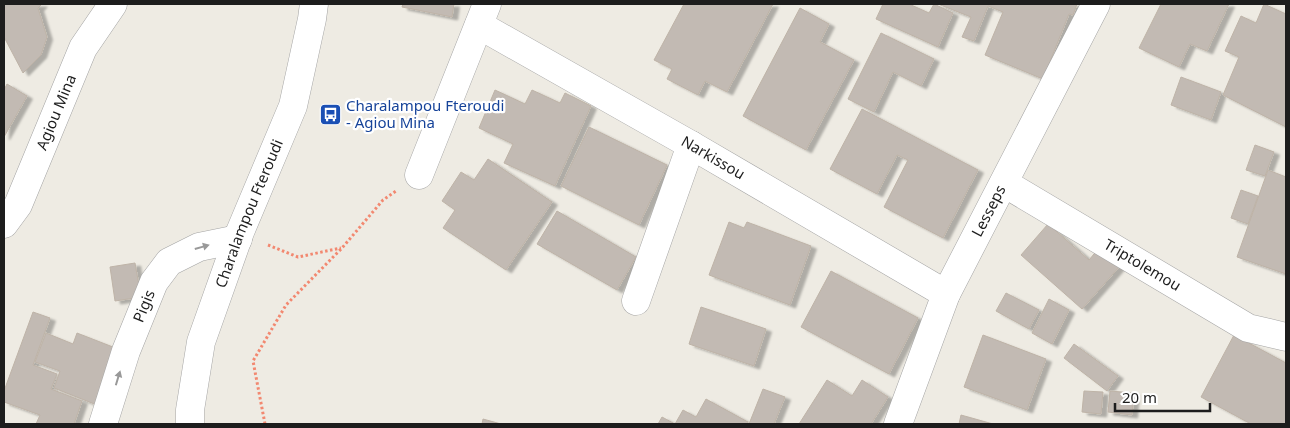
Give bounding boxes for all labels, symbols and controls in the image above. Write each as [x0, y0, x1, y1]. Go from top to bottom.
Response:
street label: Agiou Mina [31, 71, 80, 153]
place label: Charalampou Fteroudi - Agiou Mina [346, 95, 504, 132]
bus stop icon: Charalampou Fteroudi - Agiou Mina [318, 103, 342, 127]
street label: Narkissou [678, 131, 749, 183]
street label: Charalampou Fteroudi [210, 136, 287, 290]
street label: Lesseps [966, 181, 1010, 240]
street label: Triptolemou [1101, 234, 1185, 295]
one-way arrow [195, 242, 210, 250]
street label: Pigis [128, 287, 159, 325]
one-way arrow [114, 370, 122, 385]
scale bar [1115, 380, 1210, 412]
text: 20 m [1122, 387, 1157, 407]

